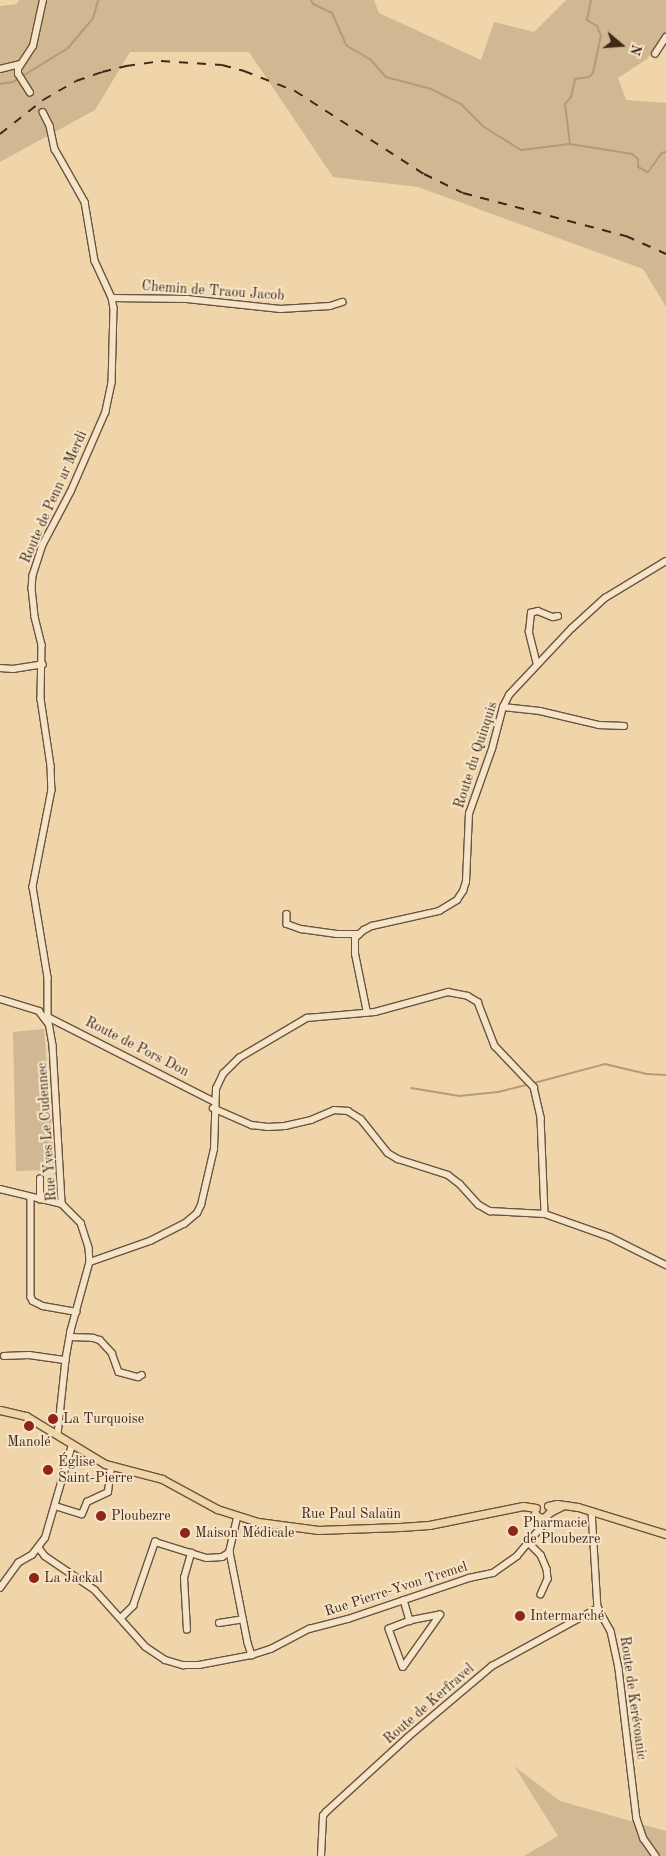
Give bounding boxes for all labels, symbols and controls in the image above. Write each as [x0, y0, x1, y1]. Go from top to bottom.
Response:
north arrow [596, 20, 646, 70]
text: N [627, 42, 644, 57]
street label: Chemin de Traou Jacob [141, 278, 285, 304]
street label: Route de Penn ar Merdi [17, 428, 91, 566]
street label: Route du Quinquis [451, 699, 501, 811]
street label: Route de Pors Don [82, 1014, 192, 1080]
street label: Rue Yves Le Cudennec [34, 1062, 60, 1202]
place label: La Turquoise [63, 1411, 144, 1427]
marker: La Turquoise [47, 1413, 59, 1425]
marker: Manolé [23, 1420, 35, 1432]
place label: Manolé [7, 1434, 51, 1450]
place label: Église Saint-Pierre [58, 1454, 133, 1486]
marker: Église Saint-Pierre [42, 1464, 54, 1476]
street label: Rue Paul Salaün [301, 1506, 401, 1522]
place label: Ploubezre [111, 1508, 171, 1524]
marker: Ploubezre [95, 1510, 107, 1522]
place label: Pharmacie de Ploubezre [523, 1515, 600, 1548]
place label: Maison Médicale [195, 1525, 294, 1541]
marker: Pharmacie de Ploubezre [507, 1525, 519, 1537]
marker: Maison Médicale [179, 1527, 191, 1539]
street label: Rue Pierre-Yvon Tremel [322, 1558, 470, 1620]
place label: La Jackal [44, 1570, 103, 1586]
marker: La Jackal [28, 1572, 40, 1584]
place label: Intermarché [530, 1608, 604, 1624]
marker: Intermarché [514, 1610, 526, 1622]
street label: Route de Kerévoanic [616, 1635, 650, 1761]
street label: Route de Kerfravel [380, 1660, 478, 1748]

